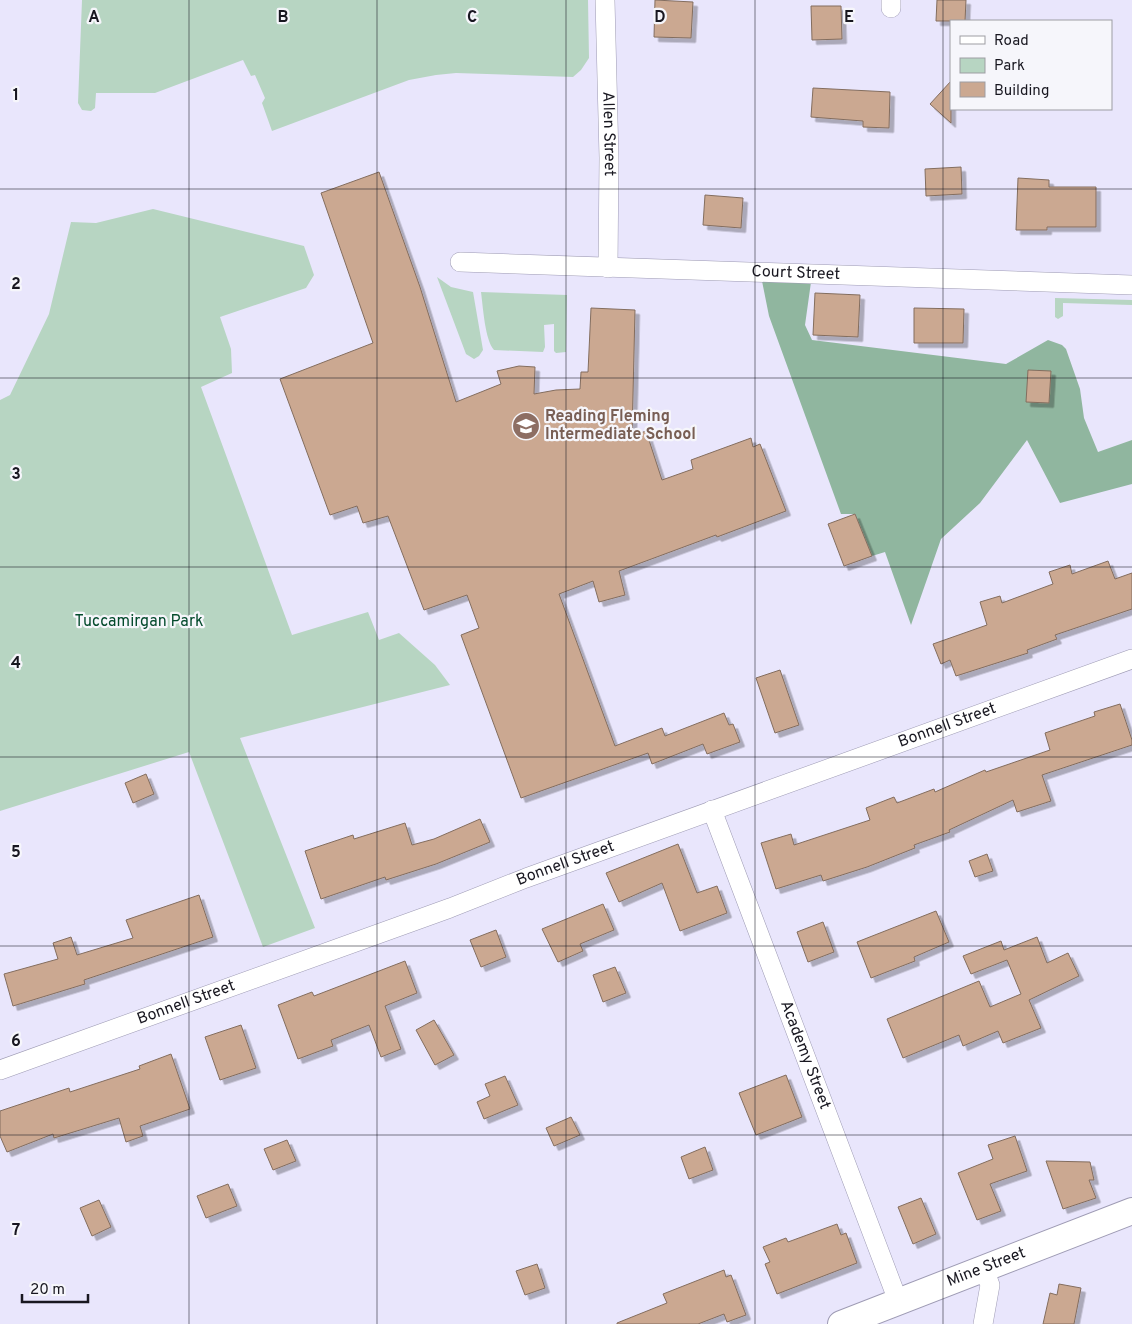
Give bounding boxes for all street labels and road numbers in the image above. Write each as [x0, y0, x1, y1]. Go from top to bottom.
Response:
street label: Allen Street [597, 91, 619, 177]
street label: Court Street [751, 262, 841, 285]
street label: Bonnell Street [896, 699, 999, 753]
street label: Bonnell Street [514, 837, 617, 891]
street label: Bonnell Street [135, 976, 238, 1030]
street label: Academy Street [775, 998, 835, 1112]
street label: Mine Street [944, 1243, 1029, 1292]

